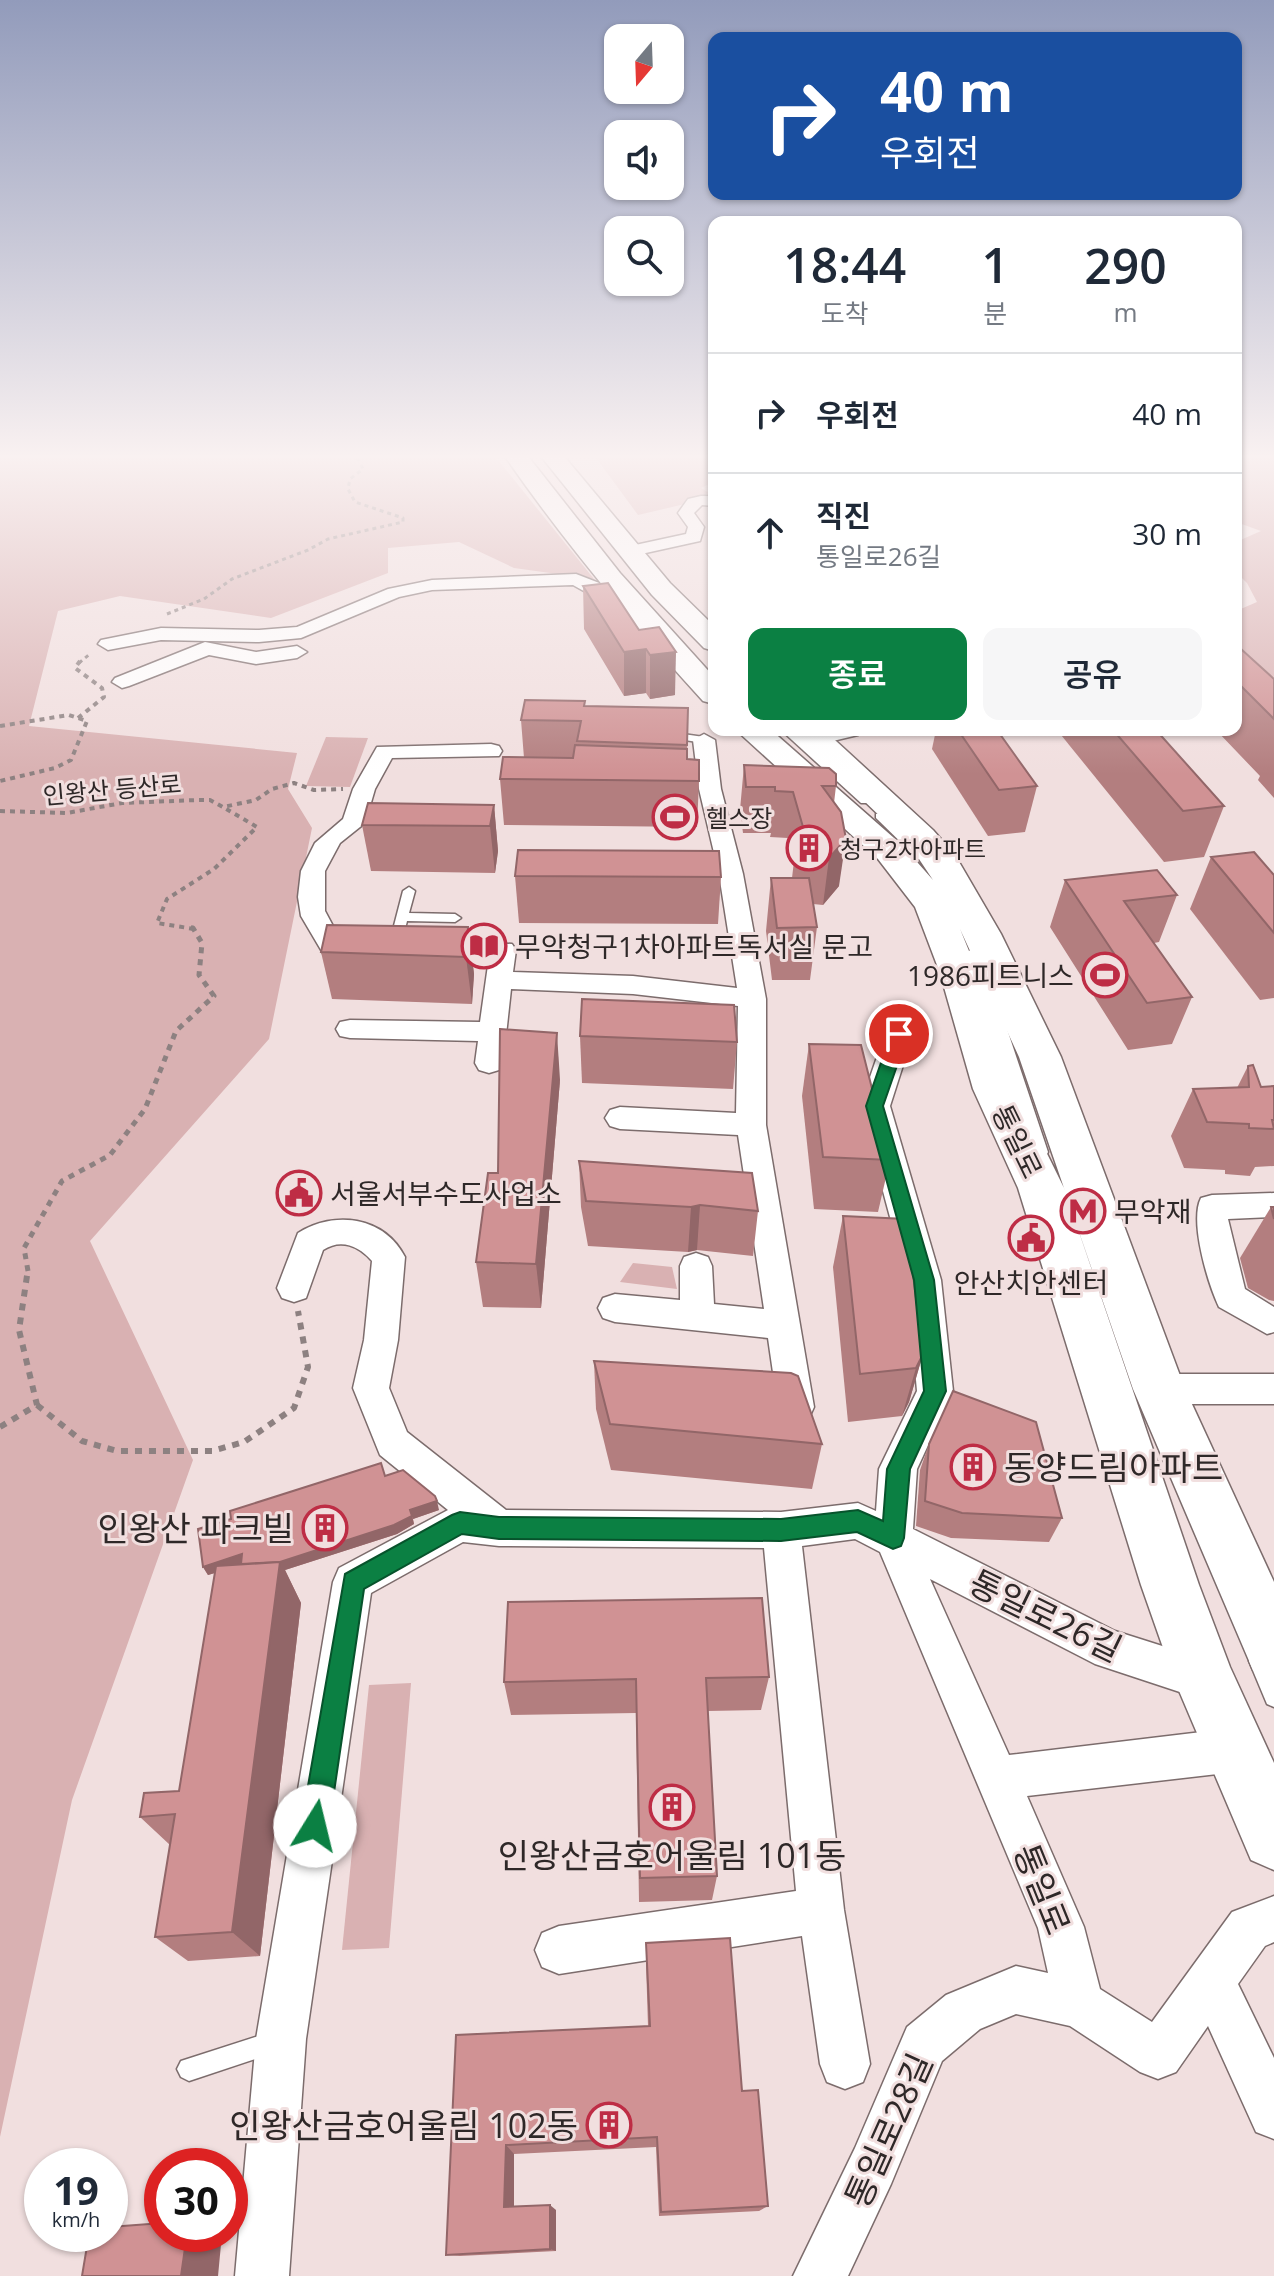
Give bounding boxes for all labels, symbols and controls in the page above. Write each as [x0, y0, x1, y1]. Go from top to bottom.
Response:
north arrow [604, 24, 684, 104]
map controls [604, 24, 684, 296]
text: 40 m [880, 52, 1014, 128]
icon: right [748, 64, 852, 168]
button: sound [604, 120, 684, 200]
text: 우회전 [880, 128, 979, 177]
button: search [604, 216, 684, 296]
text: 18:44 [783, 232, 906, 297]
text: 1 [982, 232, 1009, 297]
text: 290 [1084, 233, 1167, 298]
text: m [1113, 294, 1138, 330]
text: 도착 [821, 295, 869, 331]
text: 분 [983, 295, 1007, 331]
icon: right [748, 391, 792, 435]
text: 40 m [1132, 393, 1202, 434]
text: 우회전 [816, 394, 899, 435]
text: 직진 [816, 495, 871, 536]
icon: ahead [748, 511, 792, 555]
text: 30 m [1132, 513, 1202, 554]
text: 통일로26길 [816, 538, 941, 574]
button: 종료 [748, 628, 967, 720]
button: 공유 [983, 628, 1202, 720]
street label: 인왕산 등산로 [41, 767, 183, 811]
sports icon: 헬스장 [651, 793, 699, 841]
place label: 헬스장 [706, 801, 772, 834]
building icon: 청구2차아파트 [785, 824, 833, 872]
place label: 청구2차아파트 [840, 832, 986, 865]
library icon: 무악청구1차아파트독서실 문고 [460, 922, 508, 970]
place label: 무악청구1차아파트독서실 문고 [515, 927, 873, 965]
sports icon: 1986피트니스 [1081, 951, 1129, 999]
place label: 1986피트니스 [907, 956, 1074, 994]
pin [865, 1000, 933, 1068]
icon: arrive [877, 1012, 921, 1056]
street label: 통일로 [984, 1098, 1052, 1184]
public building icon: 서울서부수도사업소 [275, 1169, 323, 1217]
place label: 서울서부수도사업소 [330, 1174, 562, 1212]
metro station icon: 무악재 [1059, 1187, 1107, 1235]
place label: 무악재 [1114, 1192, 1191, 1230]
public building icon: 안산치안센터 [1007, 1214, 1055, 1262]
place label: 안산치안센터 [954, 1263, 1108, 1301]
building icon: 동양드림아파트 [949, 1443, 997, 1491]
place label: 동양드림아파트 [1004, 1444, 1223, 1490]
building icon: 인왕산 파크빌 [301, 1504, 349, 1552]
place label: 인왕산 파크빌 [97, 1505, 294, 1551]
street label: 통일로26길 [962, 1558, 1130, 1672]
building icon: 인왕산금호어울림 101동 [648, 1783, 696, 1831]
position arrow [273, 1784, 357, 1868]
place label: 인왕산금호어울림 101동 [498, 1832, 846, 1878]
street label: 통일로 [1004, 1837, 1082, 1941]
street label: 통일로28길 [834, 2046, 942, 2214]
building icon: 인왕산금호어울림 102동 [585, 2101, 633, 2149]
place label: 인왕산금호어울림 102동 [229, 2102, 578, 2148]
speed limit sign: 30 [144, 2148, 248, 2252]
text: 19 [53, 2162, 99, 2217]
text: km/h [52, 2206, 100, 2233]

